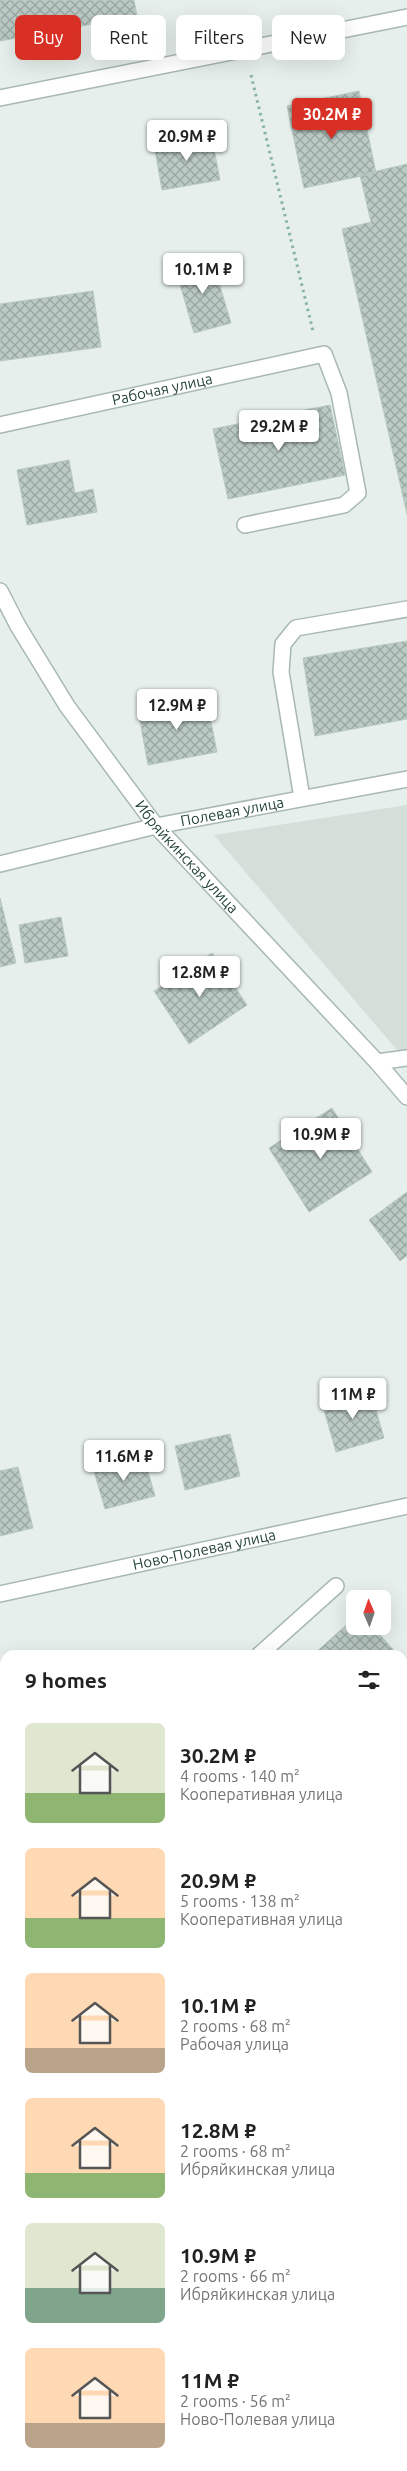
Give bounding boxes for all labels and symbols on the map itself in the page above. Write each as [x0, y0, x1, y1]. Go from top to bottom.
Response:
pin: 30.2M ₽ [286, 98, 378, 140]
pin: 20.9M ₽ [141, 120, 233, 162]
pin: 10.1M ₽ [157, 252, 249, 295]
street label: Рабочая улица [110, 370, 214, 408]
pin: 29.2M ₽ [233, 410, 325, 452]
pin: 12.9M ₽ [131, 688, 223, 731]
street label: Полевая улица [179, 793, 285, 829]
street label: Ибряйкинская улица [132, 797, 242, 916]
pin: 12.8M ₽ [154, 956, 246, 998]
pin: 10.9M ₽ [275, 1118, 367, 1160]
pin: 11M ₽ [318, 1378, 388, 1420]
pin: 11.6M ₽ [78, 1440, 170, 1482]
street label: Ново-Полевая улица [131, 1526, 277, 1573]
north arrow [346, 1590, 391, 1635]

